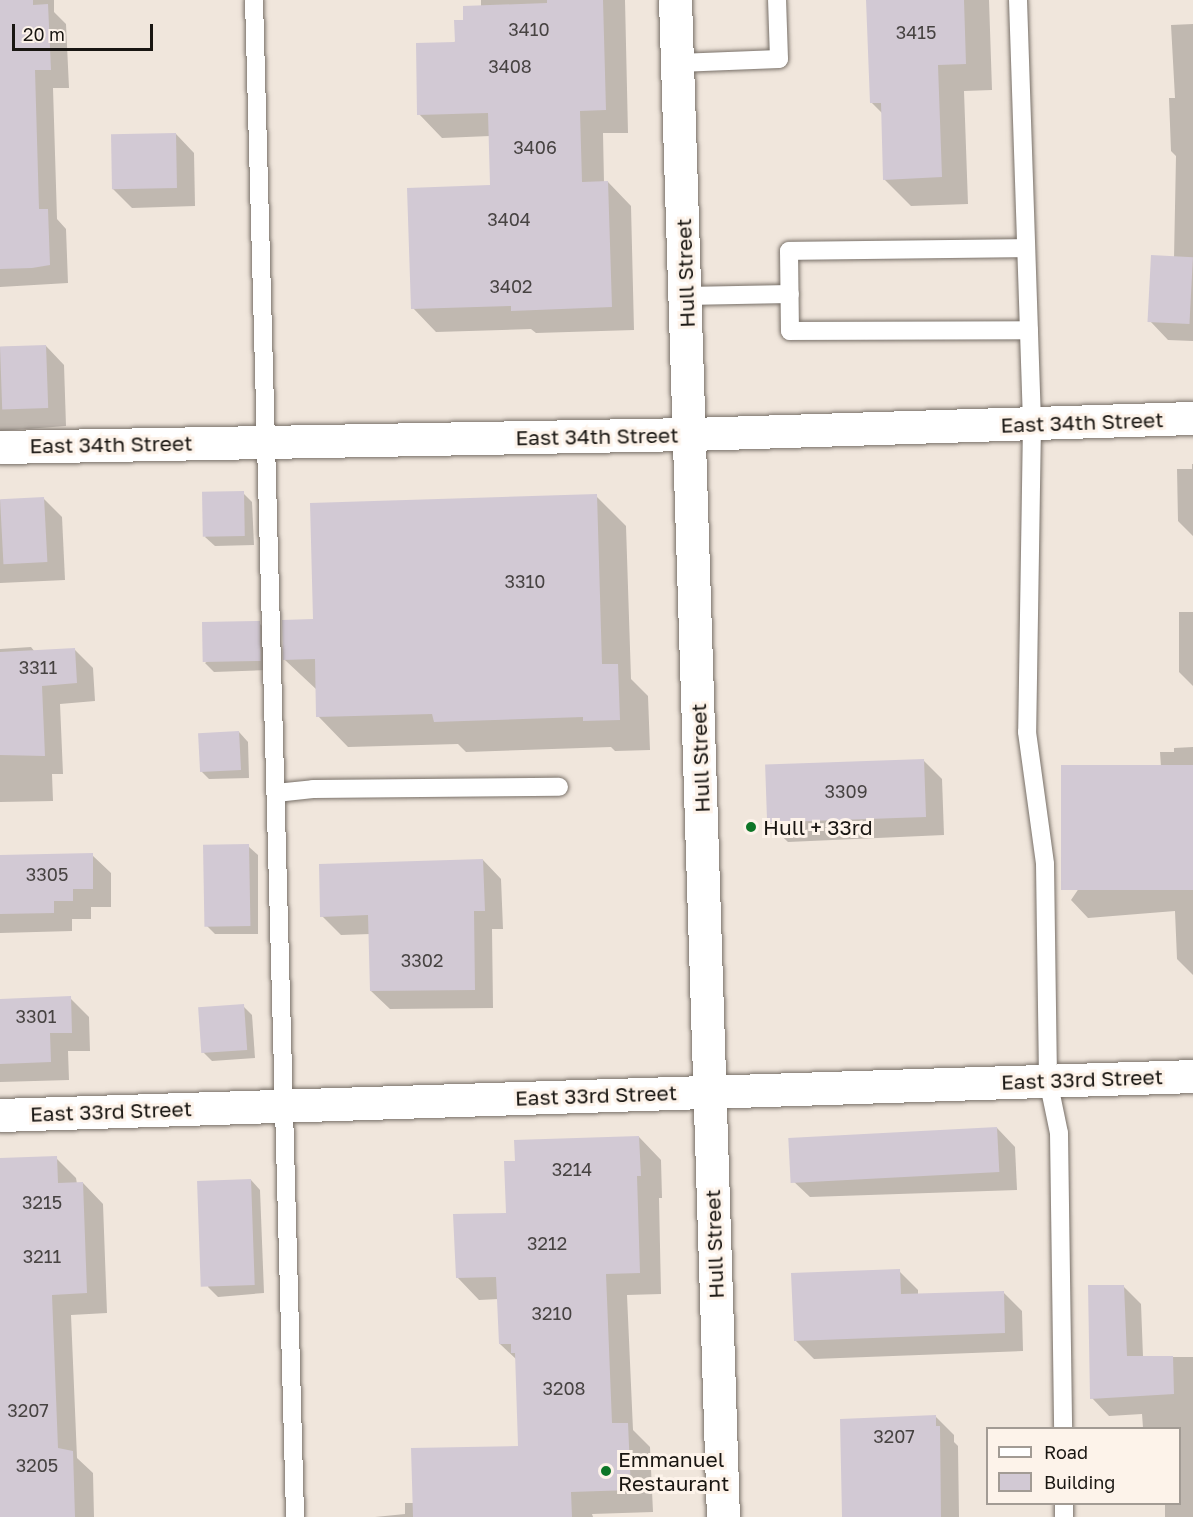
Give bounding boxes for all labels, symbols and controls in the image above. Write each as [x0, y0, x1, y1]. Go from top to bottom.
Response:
scale bar [15, 12, 156, 50]
house number: 3410 [508, 18, 550, 40]
house number: 3415 [896, 21, 936, 43]
text: 20 m [23, 23, 65, 45]
house number: 3408 [488, 55, 532, 77]
house number: 3406 [513, 136, 557, 158]
house number: 3404 [487, 208, 531, 230]
street label: Hull Street [670, 218, 700, 328]
house number: 3402 [489, 275, 533, 297]
street label: East 34th Street [1000, 407, 1164, 437]
street label: East 34th Street [515, 422, 679, 450]
street label: East 34th Street [29, 430, 193, 458]
house number: 3310 [505, 570, 545, 592]
house number: 3311 [19, 656, 57, 678]
street label: Hull Street [685, 703, 715, 813]
house number: 3309 [824, 780, 868, 802]
place label: Hull + 33rd [763, 814, 873, 840]
marker: Hull + 33rd [744, 820, 758, 834]
house number: 3305 [26, 863, 68, 885]
house number: 3302 [401, 949, 443, 971]
house number: 3301 [16, 1005, 56, 1027]
street label: East 33rd Street [1001, 1064, 1163, 1094]
street label: East 33rd Street [515, 1080, 677, 1110]
street label: East 33rd Street [30, 1096, 192, 1126]
house number: 3214 [552, 1158, 592, 1180]
street label: Hull Street [699, 1189, 729, 1299]
house number: 3215 [22, 1191, 62, 1213]
house number: 3212 [527, 1232, 567, 1254]
house number: 3211 [23, 1245, 61, 1267]
house number: 3210 [532, 1302, 572, 1324]
house number: 3208 [542, 1377, 586, 1399]
house number: 3207 [7, 1399, 49, 1421]
house number: 3207 [873, 1425, 915, 1447]
legend [986, 1427, 1181, 1505]
text: Road [1044, 1441, 1088, 1463]
place label: Emmanuel Restaurant [618, 1446, 729, 1496]
house number: 3205 [16, 1454, 58, 1476]
marker: Emmanuel Restaurant [599, 1464, 613, 1478]
text: Building [1044, 1471, 1115, 1493]

